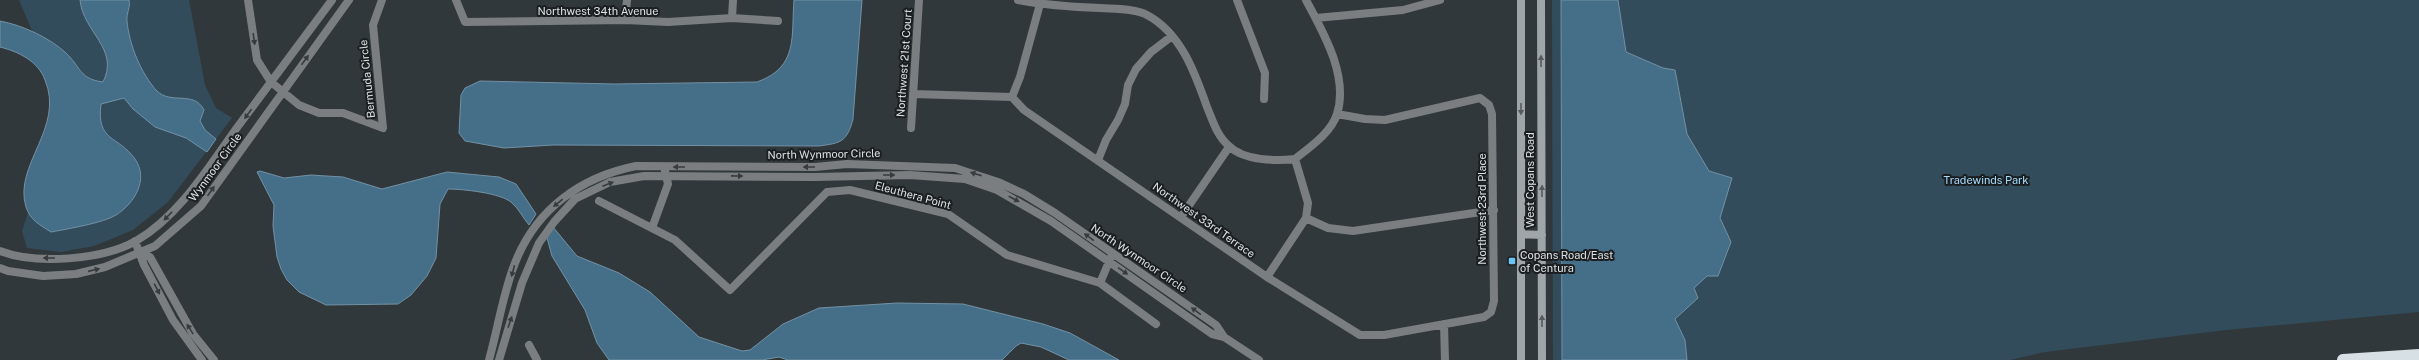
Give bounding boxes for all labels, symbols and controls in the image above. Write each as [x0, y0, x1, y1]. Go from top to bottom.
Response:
street label: Northwest 34th Avenue [538, 5, 658, 17]
street label: Northwest 21st Court [894, 9, 914, 117]
one-way arrow [251, 33, 257, 45]
street label: Bermuda Circle [357, 39, 377, 119]
one-way arrow [301, 54, 309, 65]
one-way arrow [1538, 54, 1544, 67]
one-way arrow [1518, 103, 1524, 116]
one-way arrow [244, 108, 252, 119]
street label: Wynmoor Circle [186, 131, 244, 203]
street label: West Copans Road [1524, 132, 1536, 228]
street label: North Wynmoor Circle [767, 147, 881, 161]
street label: Northwest 23rd Place [1476, 153, 1488, 265]
one-way arrow [672, 164, 685, 170]
one-way arrow [802, 164, 815, 170]
one-way arrow [970, 171, 982, 177]
one-way arrow [883, 172, 896, 178]
one-way arrow [731, 173, 743, 180]
park label: Tradewinds Park [1943, 174, 2029, 186]
street label: Eleuthera Point [874, 179, 952, 211]
one-way arrow [602, 180, 614, 186]
street label: Northwest 33rd Terrace [1151, 180, 1257, 260]
one-way arrow [1538, 185, 1545, 197]
one-way arrow [207, 186, 215, 196]
one-way arrow [1009, 196, 1020, 203]
one-way arrow [553, 198, 564, 207]
one-way arrow [163, 211, 173, 221]
street label: North Wynmoor Circle [1089, 221, 1189, 295]
one-way arrow [1083, 233, 1094, 241]
place label: Copans Road/East of Centura [1520, 249, 1613, 274]
one-way arrow [42, 255, 55, 261]
marker: Copans Road/East of Centura [1507, 256, 1517, 266]
one-way arrow [87, 266, 100, 272]
one-way arrow [510, 266, 516, 278]
one-way arrow [1118, 267, 1128, 275]
one-way arrow [153, 283, 160, 295]
one-way arrow [1191, 307, 1201, 315]
one-way arrow [1539, 314, 1545, 327]
one-way arrow [507, 316, 513, 328]
one-way arrow [187, 323, 194, 335]

